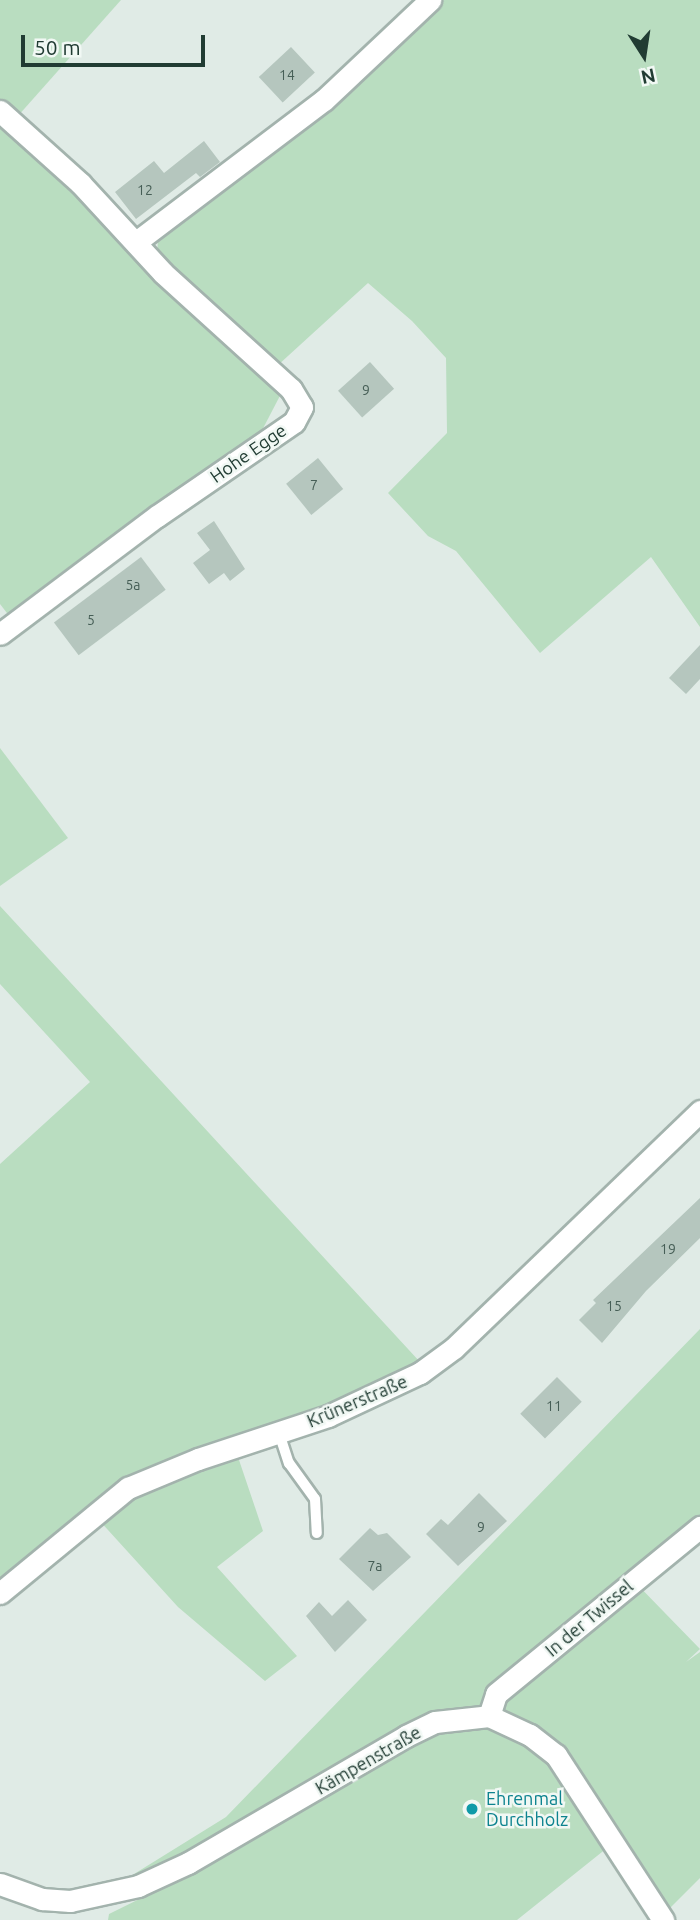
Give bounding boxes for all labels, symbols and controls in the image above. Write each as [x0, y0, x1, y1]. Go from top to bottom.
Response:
scale bar [24, 21, 208, 65]
north arrow [609, 21, 679, 91]
text: 50 m [34, 35, 81, 59]
text: N [639, 64, 658, 89]
house number: 14 [279, 67, 295, 83]
house number: 12 [137, 182, 153, 198]
house number: 9 [362, 382, 370, 398]
street label: Hohe Egge [206, 419, 290, 487]
house number: 7 [310, 477, 318, 493]
house number: 5a [125, 577, 141, 593]
house number: 5 [87, 612, 95, 628]
house number: 19 [660, 1241, 676, 1257]
house number: 15 [606, 1298, 622, 1314]
street label: Krünerstraße [304, 1370, 410, 1432]
house number: 11 [546, 1398, 562, 1414]
house number: 9 [477, 1519, 485, 1535]
house number: 7a [367, 1558, 383, 1574]
street label: In der Twissel [541, 1575, 637, 1661]
street label: Kämpenstraße [311, 1721, 425, 1799]
place label: Ehrenmal Durchholz [486, 1788, 568, 1830]
marker: Ehrenmal Durchholz [464, 1801, 480, 1817]

